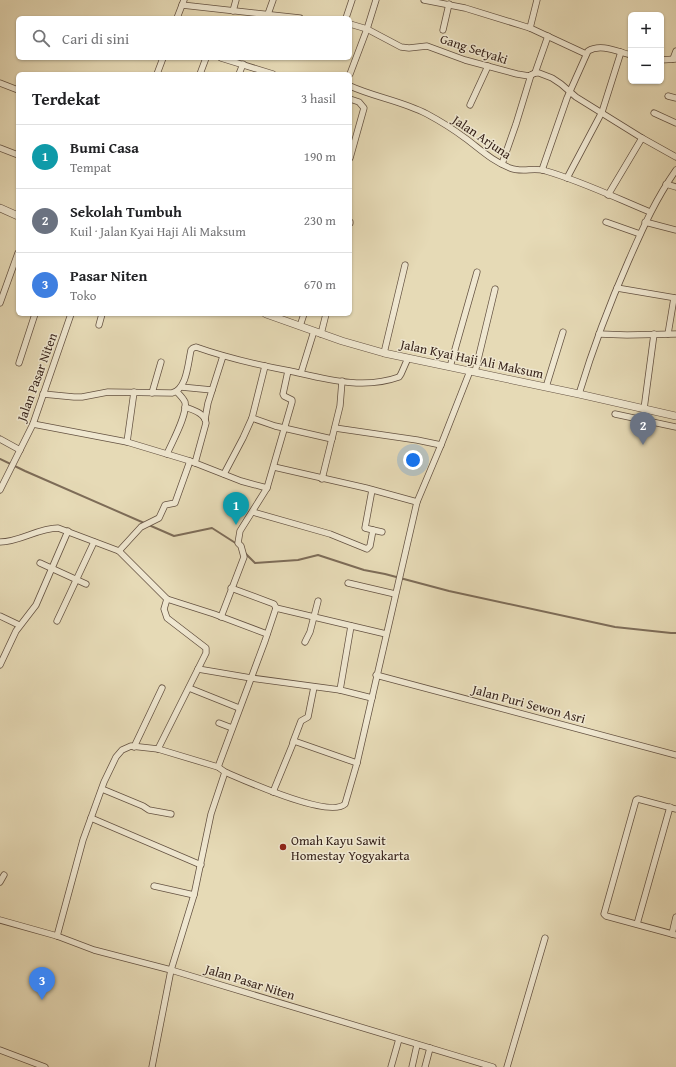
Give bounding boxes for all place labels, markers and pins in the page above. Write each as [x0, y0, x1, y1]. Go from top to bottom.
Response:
pin: 2 [630, 412, 656, 445]
pin: 1 [223, 492, 249, 525]
place label: Omah Kayu Sawit Homestay Yogyakarta [291, 831, 410, 865]
marker: Omah Kayu Sawit Homestay Yogyakarta [278, 842, 288, 852]
pin: 3 [29, 967, 55, 1000]

